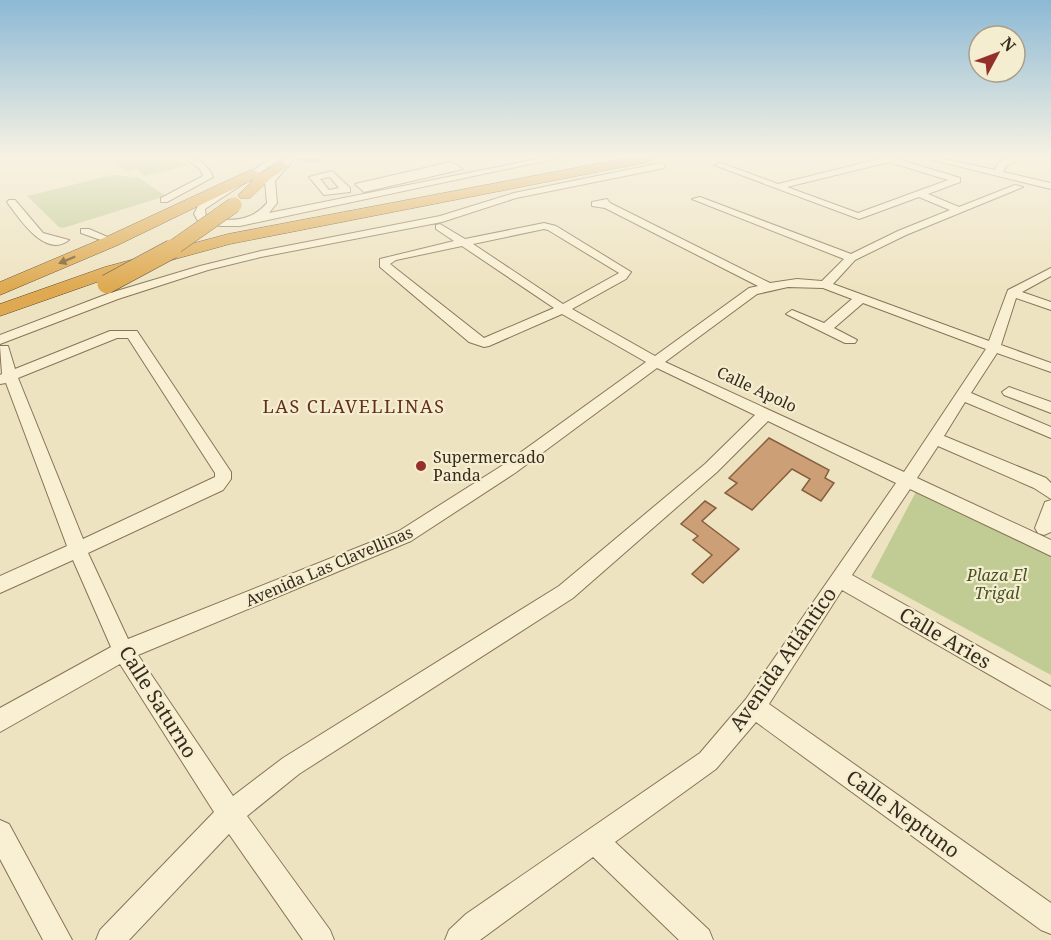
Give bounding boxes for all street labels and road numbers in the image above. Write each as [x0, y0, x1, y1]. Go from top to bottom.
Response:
street label: Calle Apolo [713, 361, 801, 417]
street label: Avenida Las Clavellinas [242, 521, 416, 611]
street label: Avenida Atlántico [723, 582, 842, 736]
street label: Calle Aries [895, 601, 996, 675]
street label: Calle Saturno [113, 640, 204, 763]
street label: Calle Neptuno [841, 763, 966, 864]

